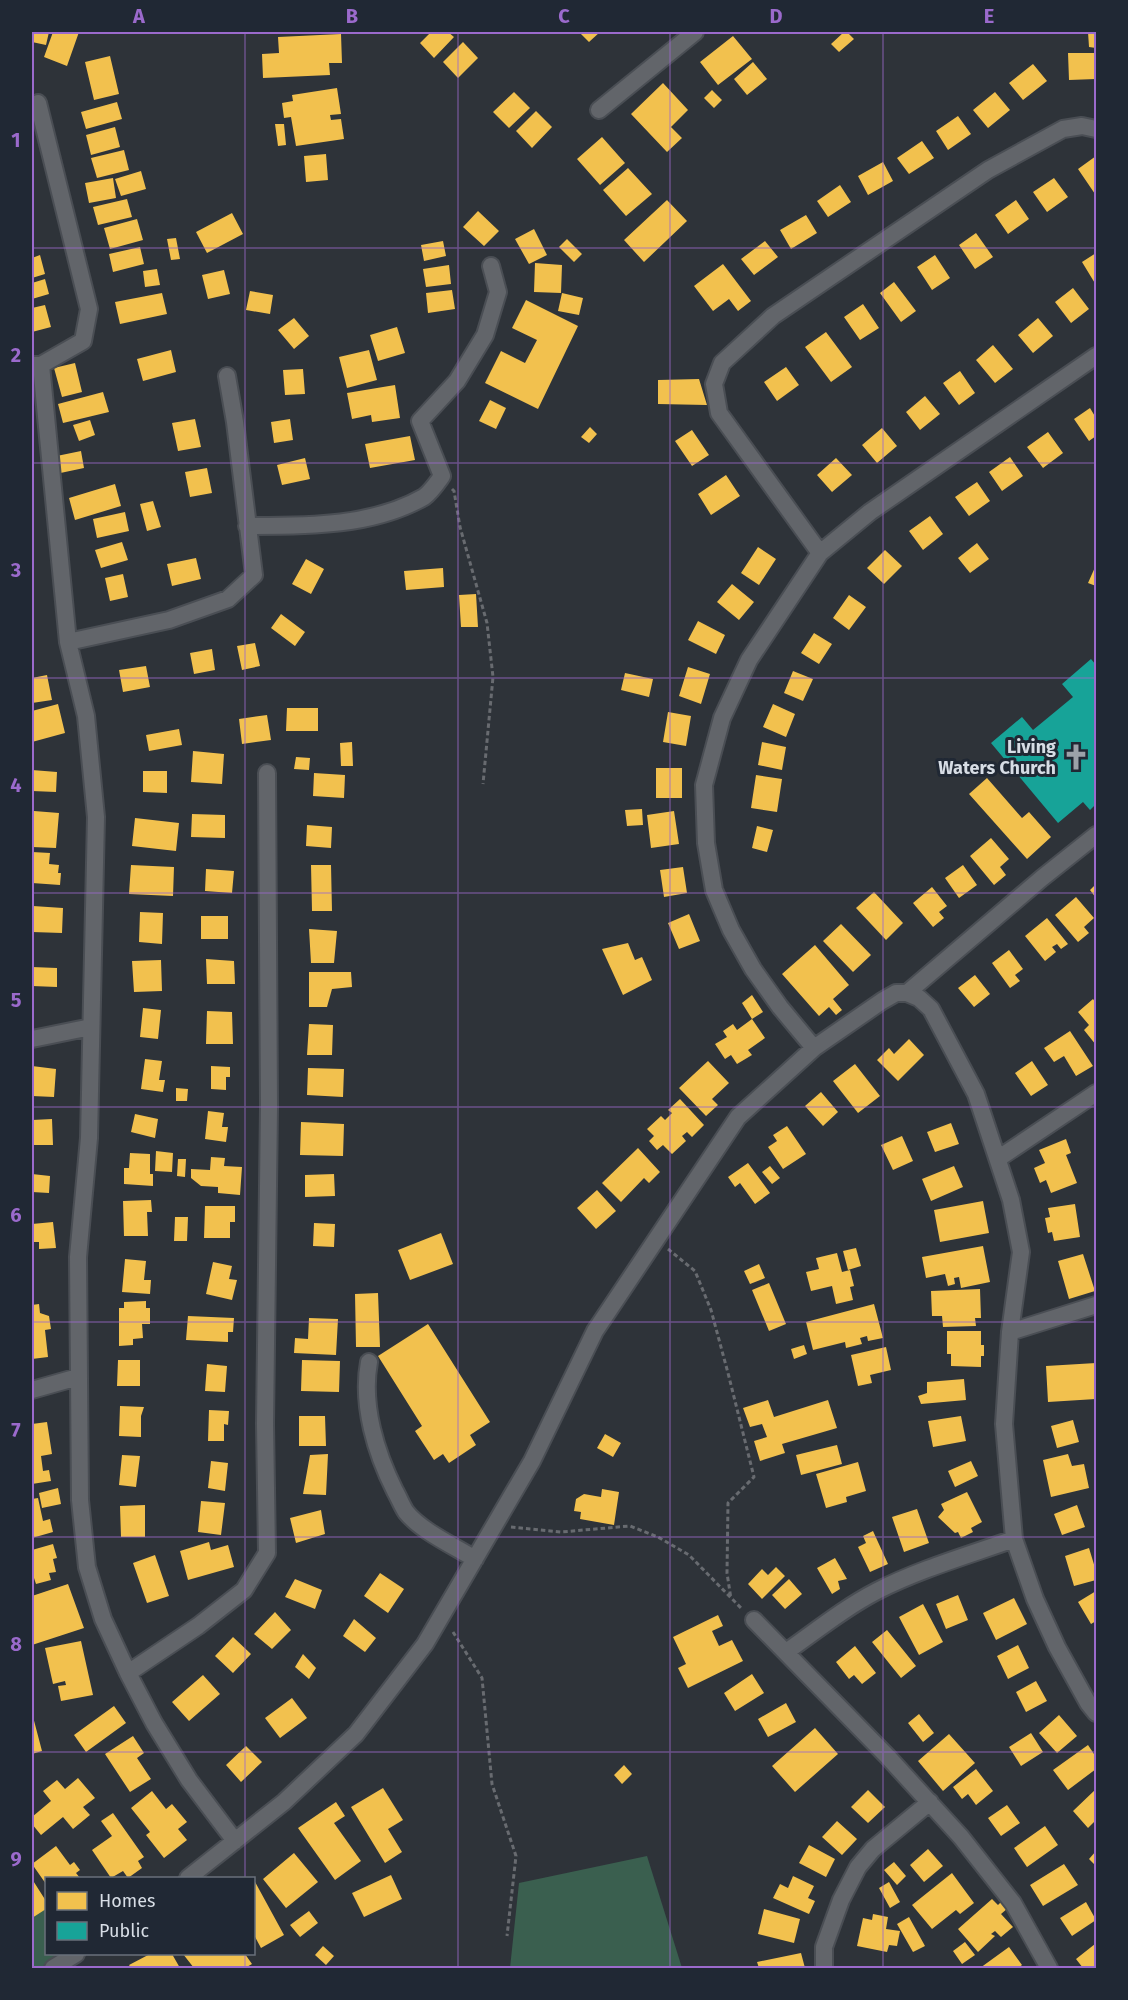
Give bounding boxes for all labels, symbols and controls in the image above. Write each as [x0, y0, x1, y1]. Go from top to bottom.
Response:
text: A [132, 4, 146, 28]
text: B [346, 4, 358, 28]
text: C [558, 4, 570, 28]
text: D [769, 4, 783, 28]
text: E [984, 4, 994, 28]
text: 1 [11, 128, 21, 152]
text: 2 [11, 343, 21, 367]
text: 3 [10, 558, 21, 582]
place label: Living Waters Church [938, 736, 1056, 779]
church icon: Living Waters Church [1061, 742, 1091, 772]
text: 4 [10, 773, 22, 797]
text: 5 [11, 988, 22, 1012]
text: 6 [10, 1203, 22, 1227]
text: 7 [11, 1418, 21, 1442]
text: 8 [10, 1632, 22, 1656]
text: 9 [10, 1847, 22, 1871]
legend [45, 1877, 255, 1955]
text: Homes [99, 1890, 155, 1912]
text: Public [99, 1920, 149, 1942]

